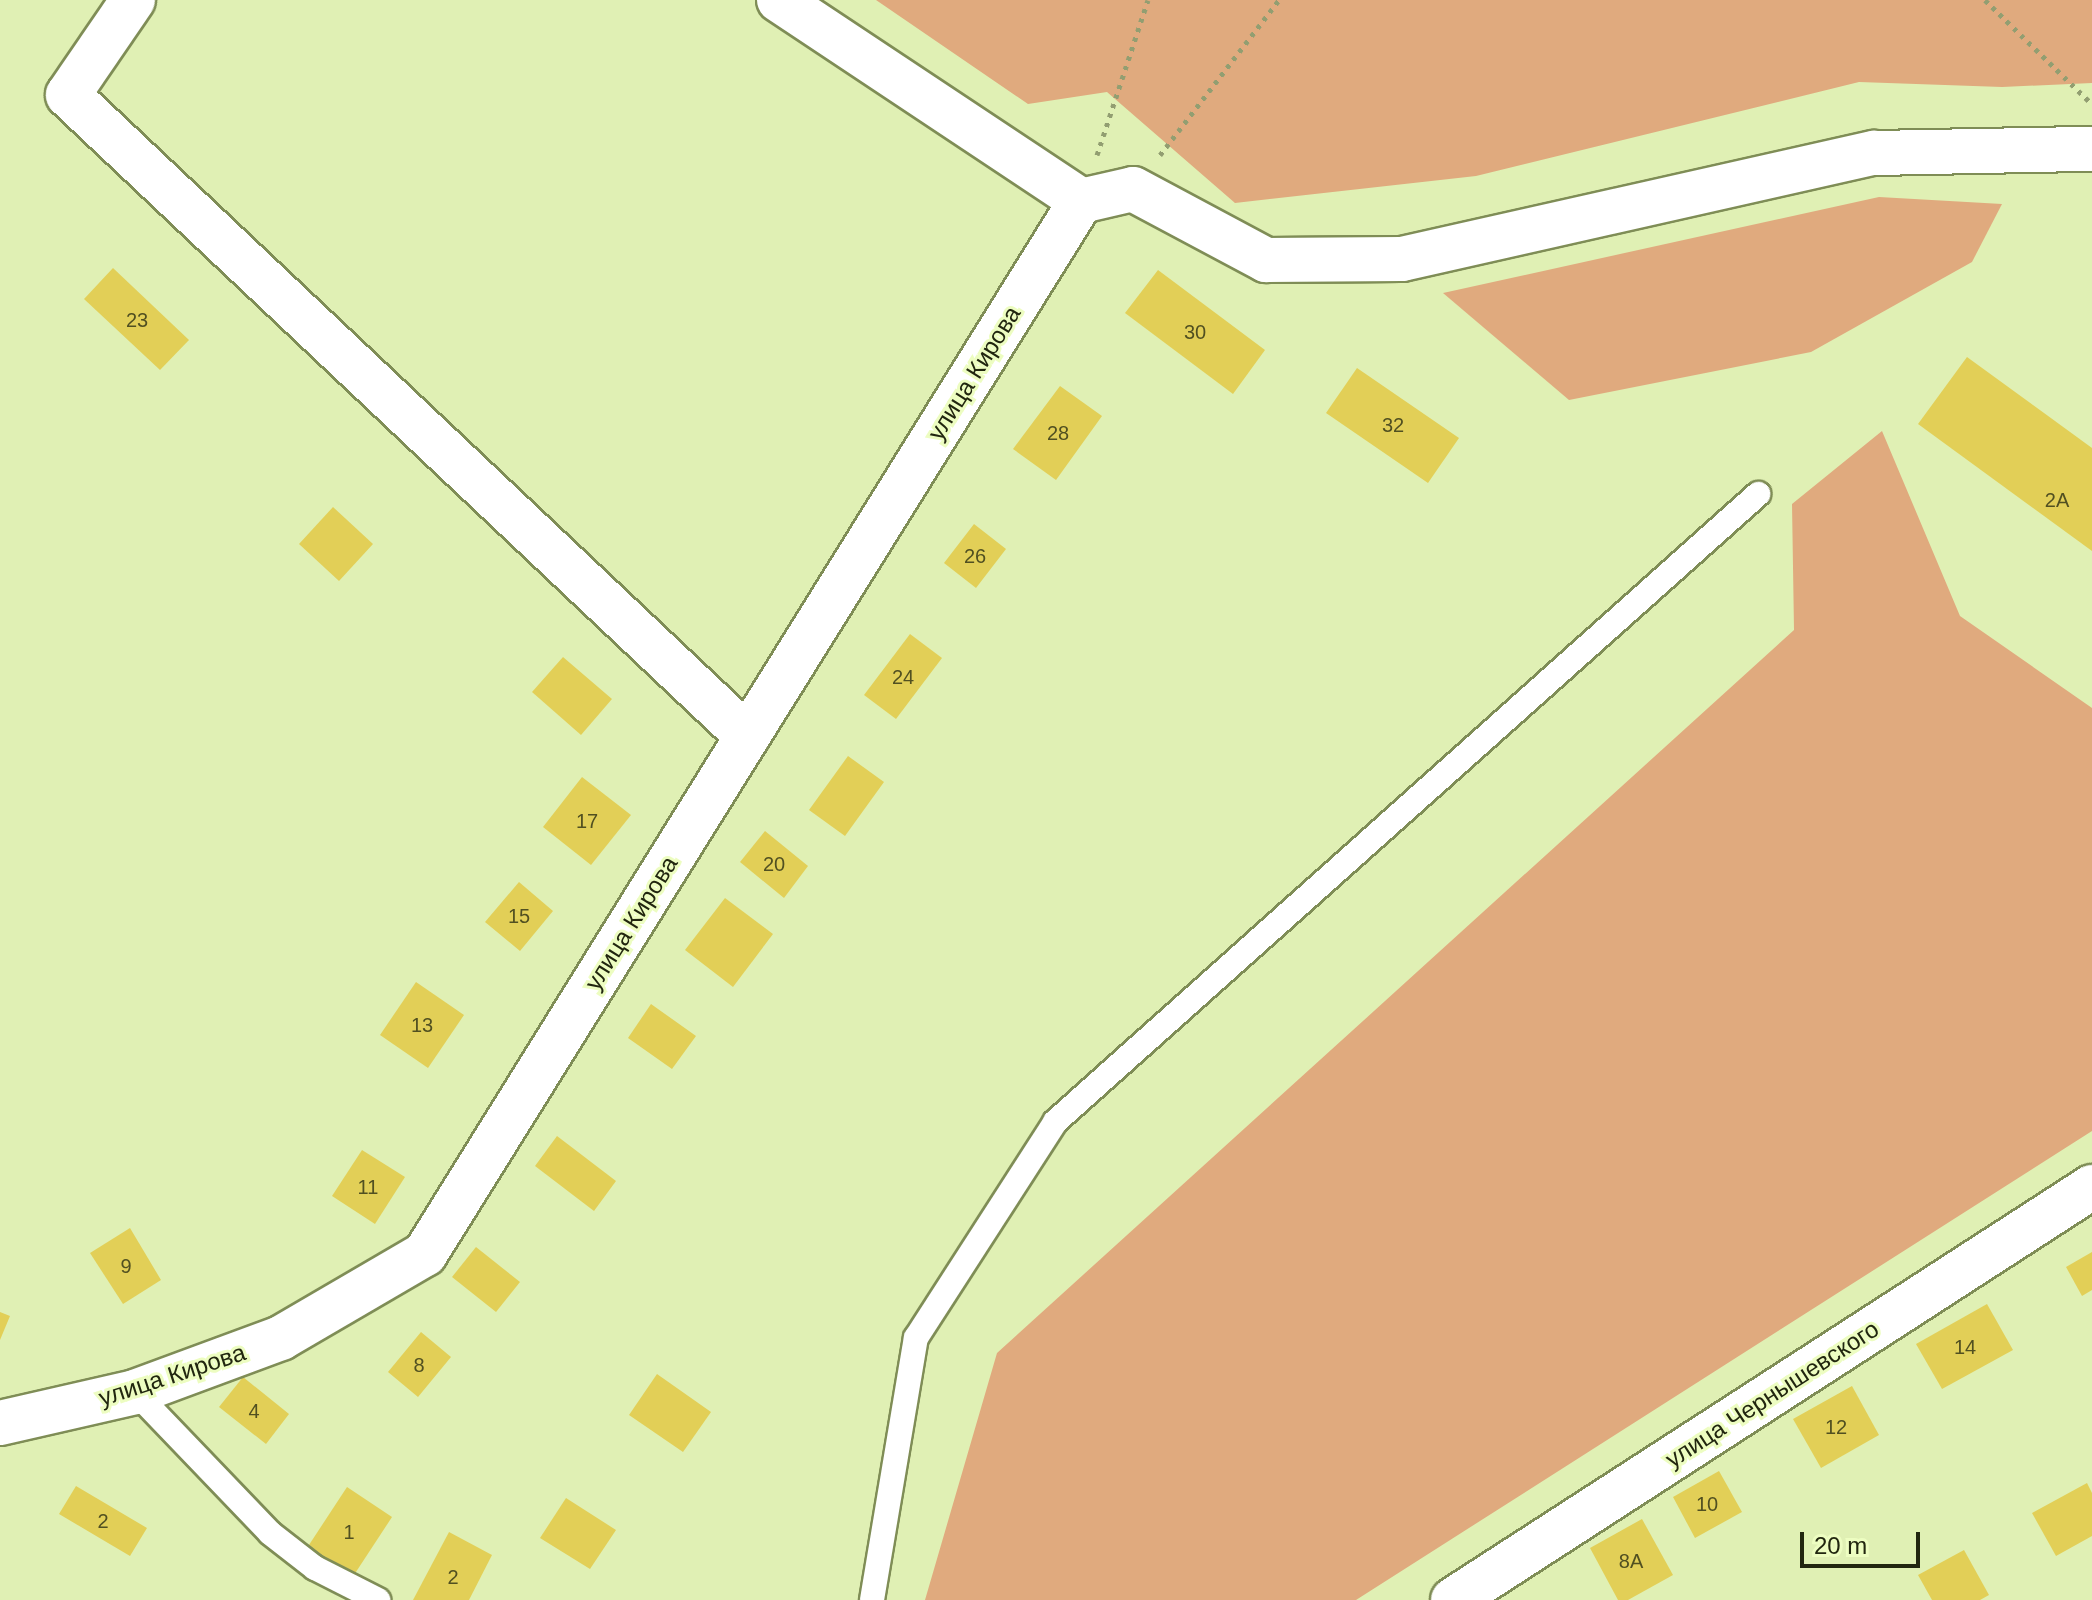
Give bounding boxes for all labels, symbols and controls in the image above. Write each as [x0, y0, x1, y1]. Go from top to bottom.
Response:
street label: улица Кирова [921, 301, 1027, 445]
house number: 23 [126, 308, 148, 332]
house number: 30 [1184, 320, 1206, 344]
house number: 32 [1382, 413, 1404, 437]
house number: 28 [1047, 421, 1069, 445]
house number: 2А [2045, 488, 2069, 512]
house number: 26 [964, 544, 986, 568]
house number: 24 [892, 665, 914, 689]
house number: 17 [576, 809, 598, 833]
street label: улица Кирова [578, 851, 684, 995]
house number: 20 [763, 852, 785, 876]
house number: 15 [508, 904, 530, 928]
house number: 13 [411, 1013, 433, 1037]
house number: 11 [358, 1175, 378, 1199]
house number: 9 [120, 1254, 132, 1278]
street label: улица Чернышевского [1660, 1314, 1884, 1474]
house number: 14 [1954, 1335, 1976, 1359]
street label: улица Кирова [95, 1338, 249, 1412]
house number: 8 [413, 1353, 425, 1377]
house number: 4 [248, 1399, 260, 1423]
house number: 12 [1825, 1415, 1847, 1439]
house number: 10 [1696, 1492, 1718, 1516]
house number: 2 [97, 1509, 109, 1533]
scale bar [1804, 1516, 1924, 1566]
house number: 1 [343, 1520, 355, 1544]
text: 20 m [1814, 1532, 1867, 1559]
house number: 8А [1619, 1549, 1643, 1573]
house number: 2 [447, 1565, 459, 1589]

